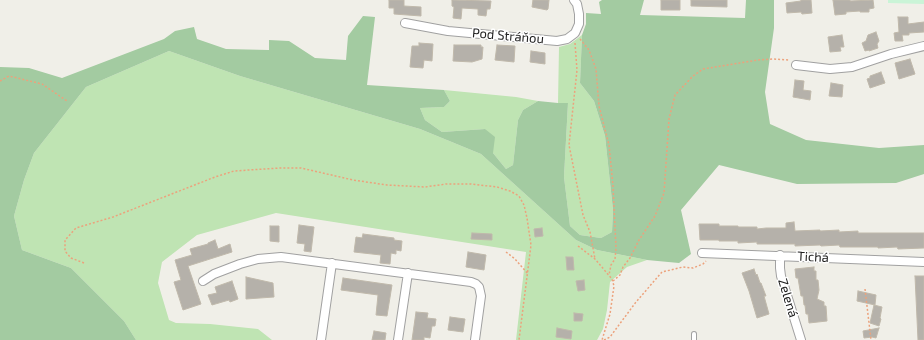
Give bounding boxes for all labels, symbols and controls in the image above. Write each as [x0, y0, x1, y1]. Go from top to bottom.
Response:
street label: Pod Stráňou [471, 25, 545, 47]
street label: Tichá [797, 248, 829, 266]
street label: Zelená [775, 277, 801, 319]

